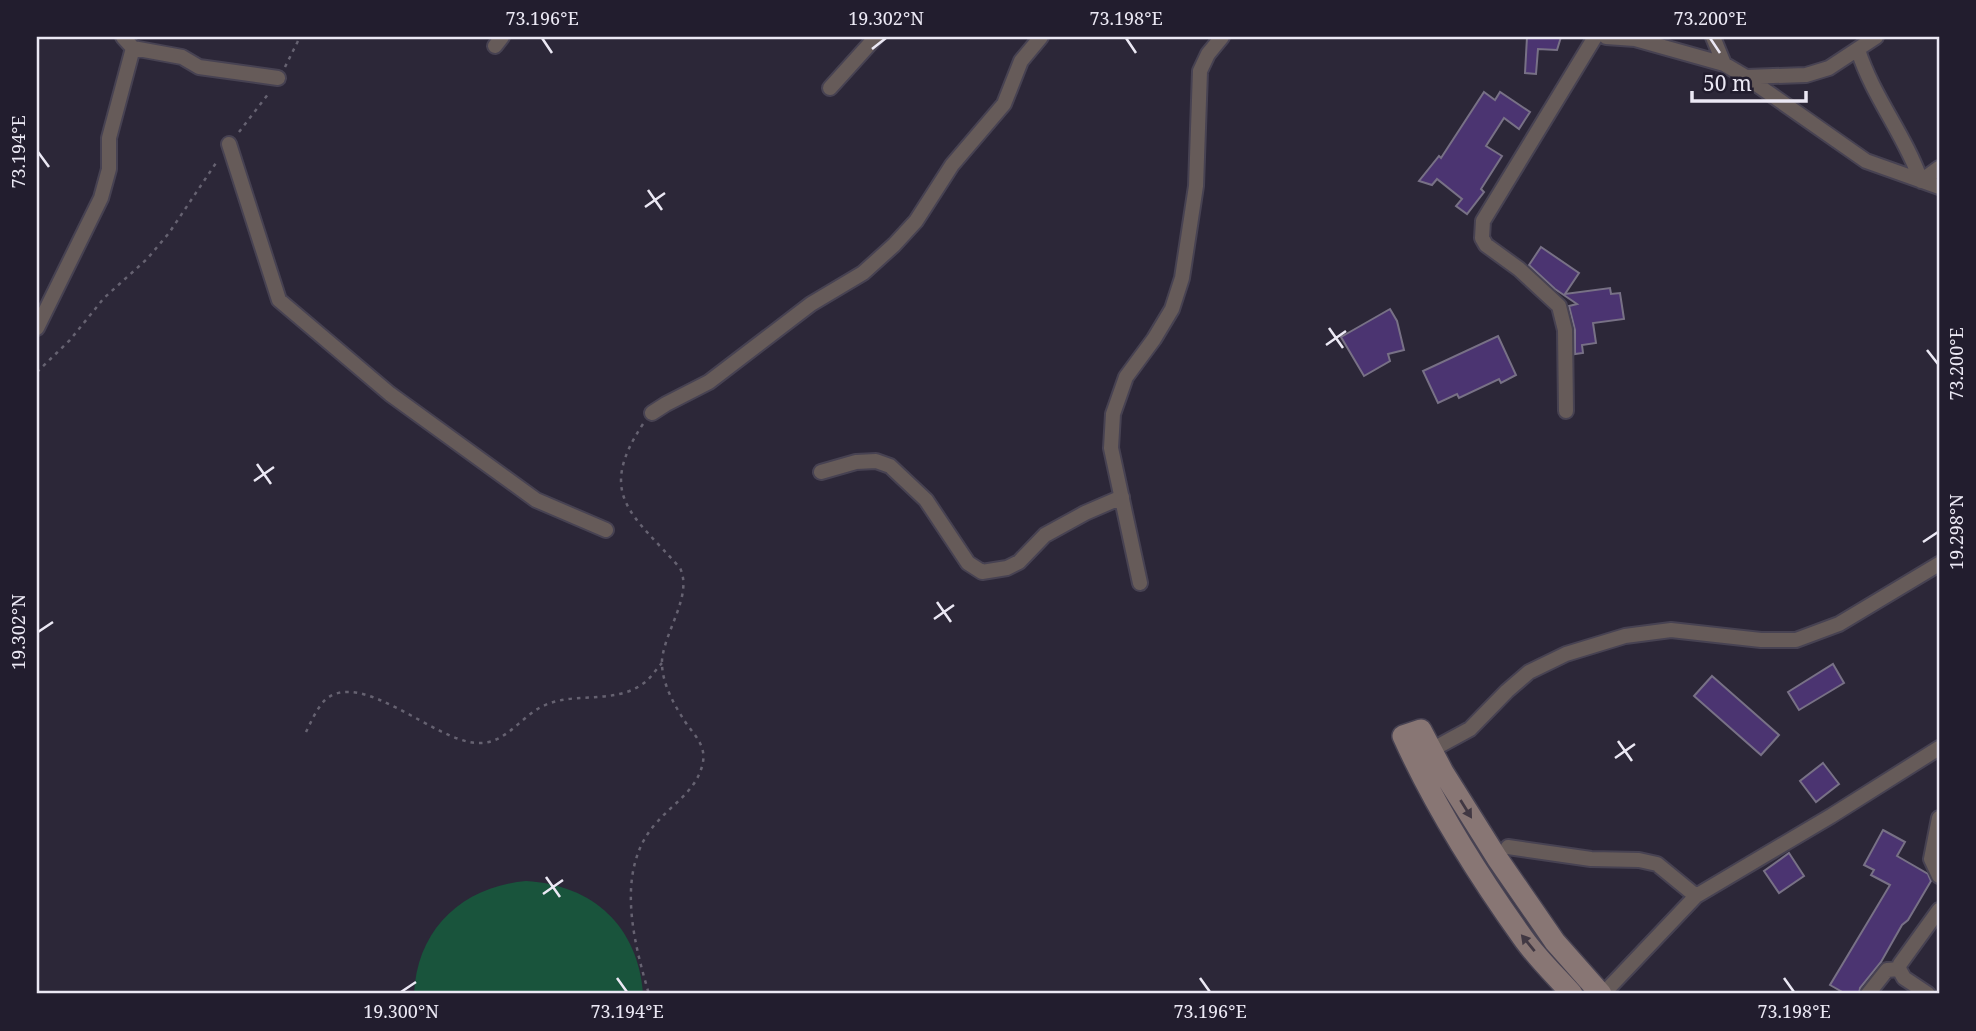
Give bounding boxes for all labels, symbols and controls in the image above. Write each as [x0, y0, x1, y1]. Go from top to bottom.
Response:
text: 73.196°E [505, 6, 579, 30]
text: 19.302°N [848, 6, 924, 30]
text: 73.198°E [1089, 6, 1163, 30]
text: 73.200°E [1673, 6, 1747, 30]
scale bar [1692, 60, 1806, 104]
text: 50 m [1703, 69, 1752, 97]
text: 73.194°E [6, 115, 30, 189]
text: 73.200°E [1944, 327, 1968, 401]
text: 19.298°N [1944, 494, 1968, 570]
text: 19.302°N [6, 594, 30, 670]
one-way arrow [1460, 799, 1473, 818]
one-way arrow [1520, 934, 1535, 952]
text: 19.300°N [363, 999, 439, 1023]
text: 73.194°E [590, 999, 664, 1023]
text: 73.196°E [1173, 999, 1247, 1023]
text: 73.198°E [1757, 999, 1831, 1023]

